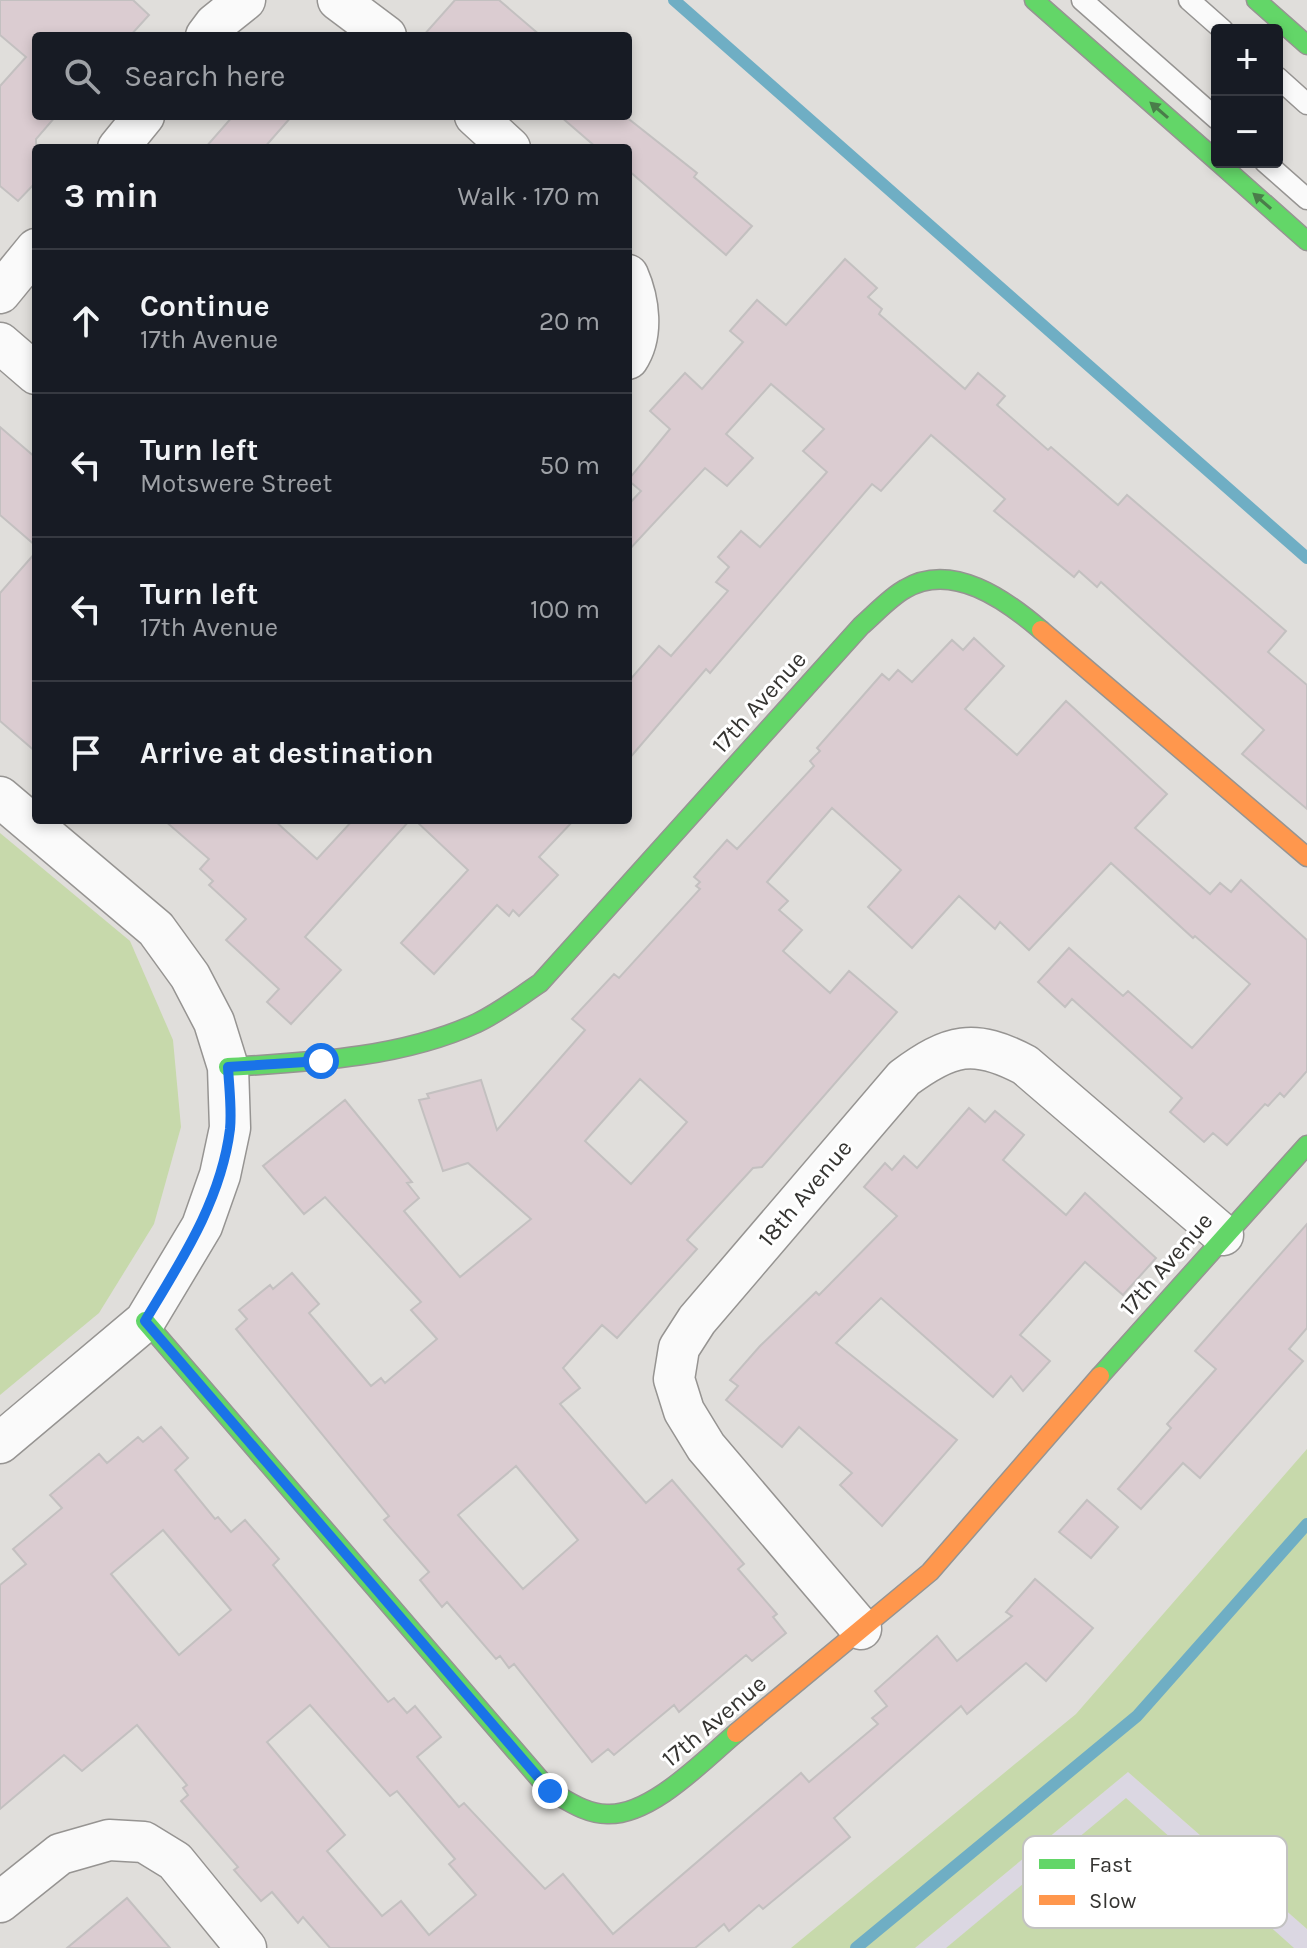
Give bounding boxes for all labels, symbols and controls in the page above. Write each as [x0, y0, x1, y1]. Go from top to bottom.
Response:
map controls [1211, 24, 1283, 168]
button: + [1211, 24, 1283, 96]
search box [32, 32, 632, 120]
icon: search [60, 54, 104, 98]
text: Search here [124, 58, 285, 94]
button: − [1211, 96, 1283, 168]
one-way arrow [1149, 101, 1168, 119]
text: 3 min [64, 176, 158, 216]
text: Walk · 170 m [458, 181, 600, 212]
one-way arrow [1253, 193, 1272, 211]
text: Continue [140, 288, 270, 324]
icon: ahead [64, 299, 108, 343]
text: 20 m [539, 306, 600, 337]
text: 17th Avenue [140, 324, 278, 355]
text: Turn left [140, 432, 258, 468]
icon: left [64, 443, 108, 487]
text: 50 m [539, 450, 600, 481]
text: Motswere Street [140, 468, 332, 499]
text: Turn left [140, 576, 258, 612]
icon: left [64, 587, 108, 631]
text: 100 m [530, 594, 600, 625]
text: 17th Avenue [140, 612, 278, 643]
street label: 17th Avenue [706, 645, 812, 759]
icon: arrive [64, 731, 108, 775]
text: Arrive at destination [140, 735, 434, 771]
route start [303, 1043, 339, 1079]
street label: 18th Avenue [752, 1134, 858, 1252]
street label: 17th Avenue [1114, 1207, 1218, 1321]
street label: 17th Avenue [656, 1669, 772, 1773]
route end [532, 1773, 568, 1809]
legend [1023, 1836, 1287, 1928]
text: Fast [1089, 1852, 1132, 1878]
text: Slow [1089, 1888, 1136, 1914]

